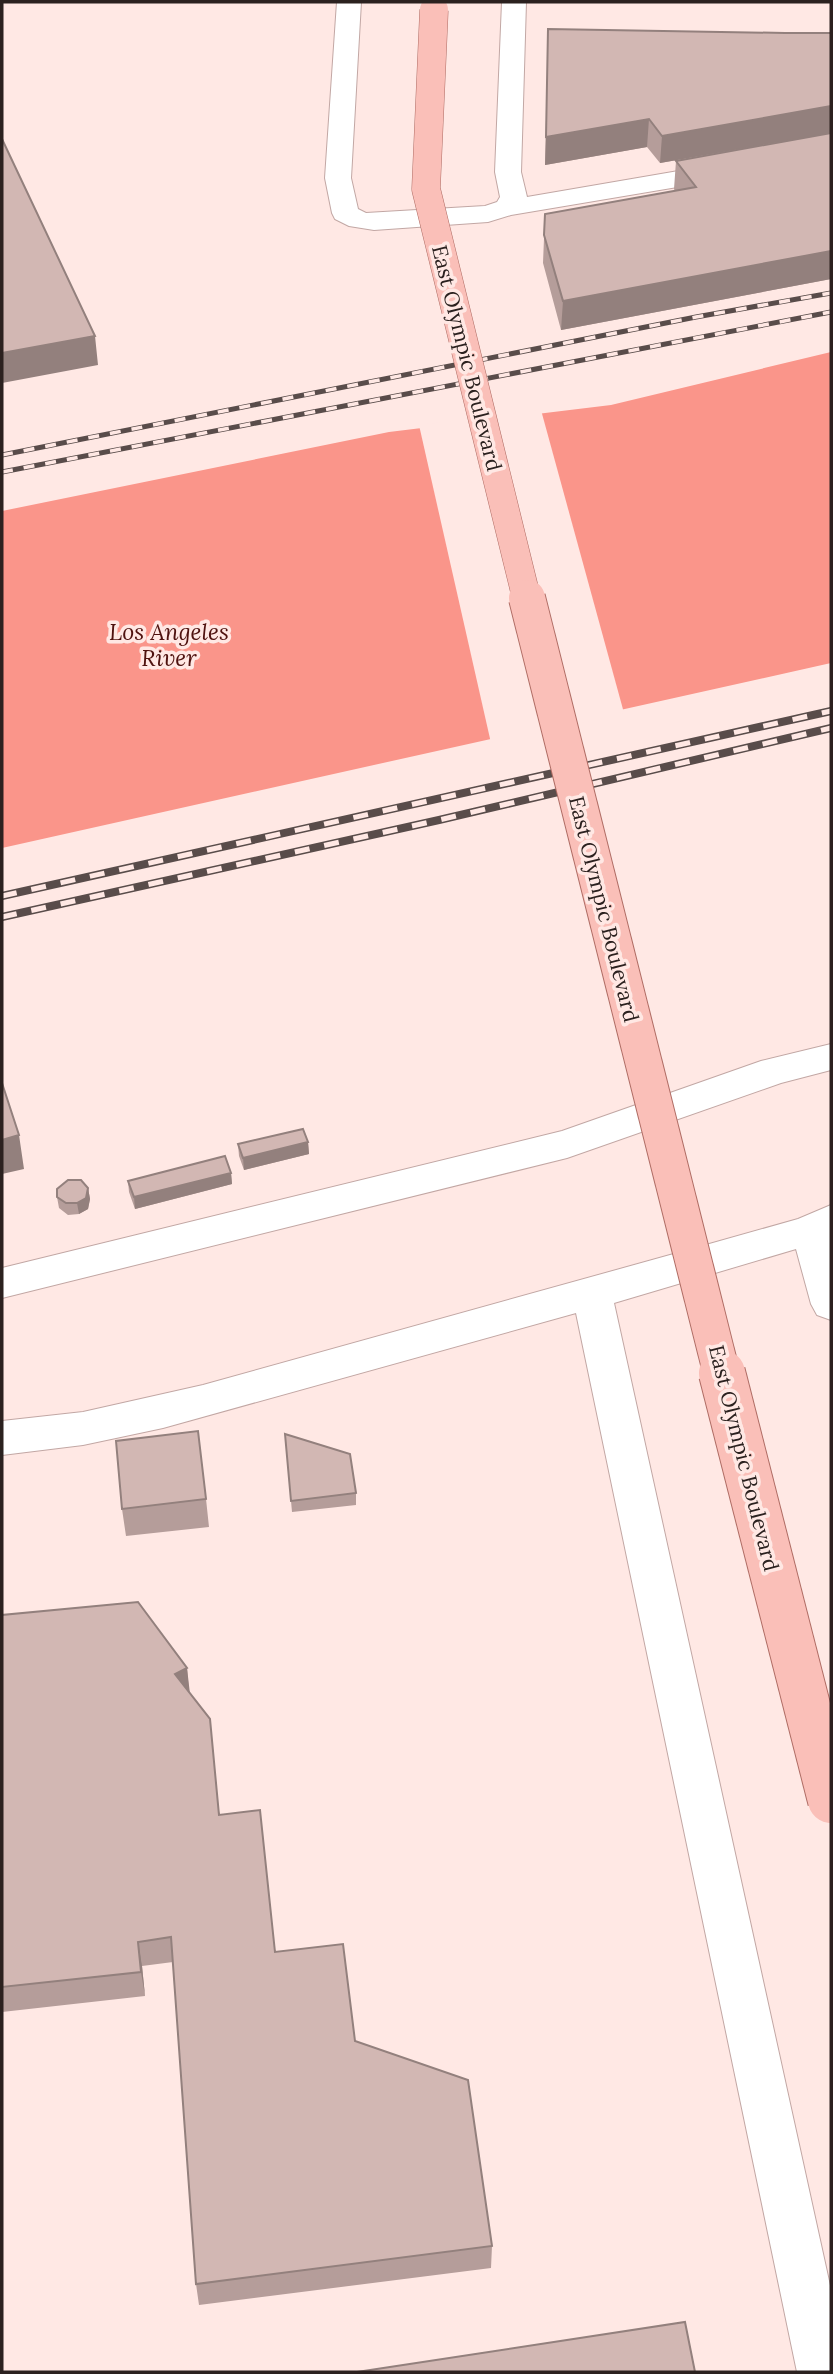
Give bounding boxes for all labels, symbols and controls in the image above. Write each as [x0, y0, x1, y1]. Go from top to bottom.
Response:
street label: East Olympic Boulevard [426, 242, 508, 474]
water label: Los Angeles River [109, 617, 229, 672]
street label: East Olympic Boulevard [563, 793, 645, 1025]
street label: East Olympic Boulevard [703, 1342, 785, 1574]

